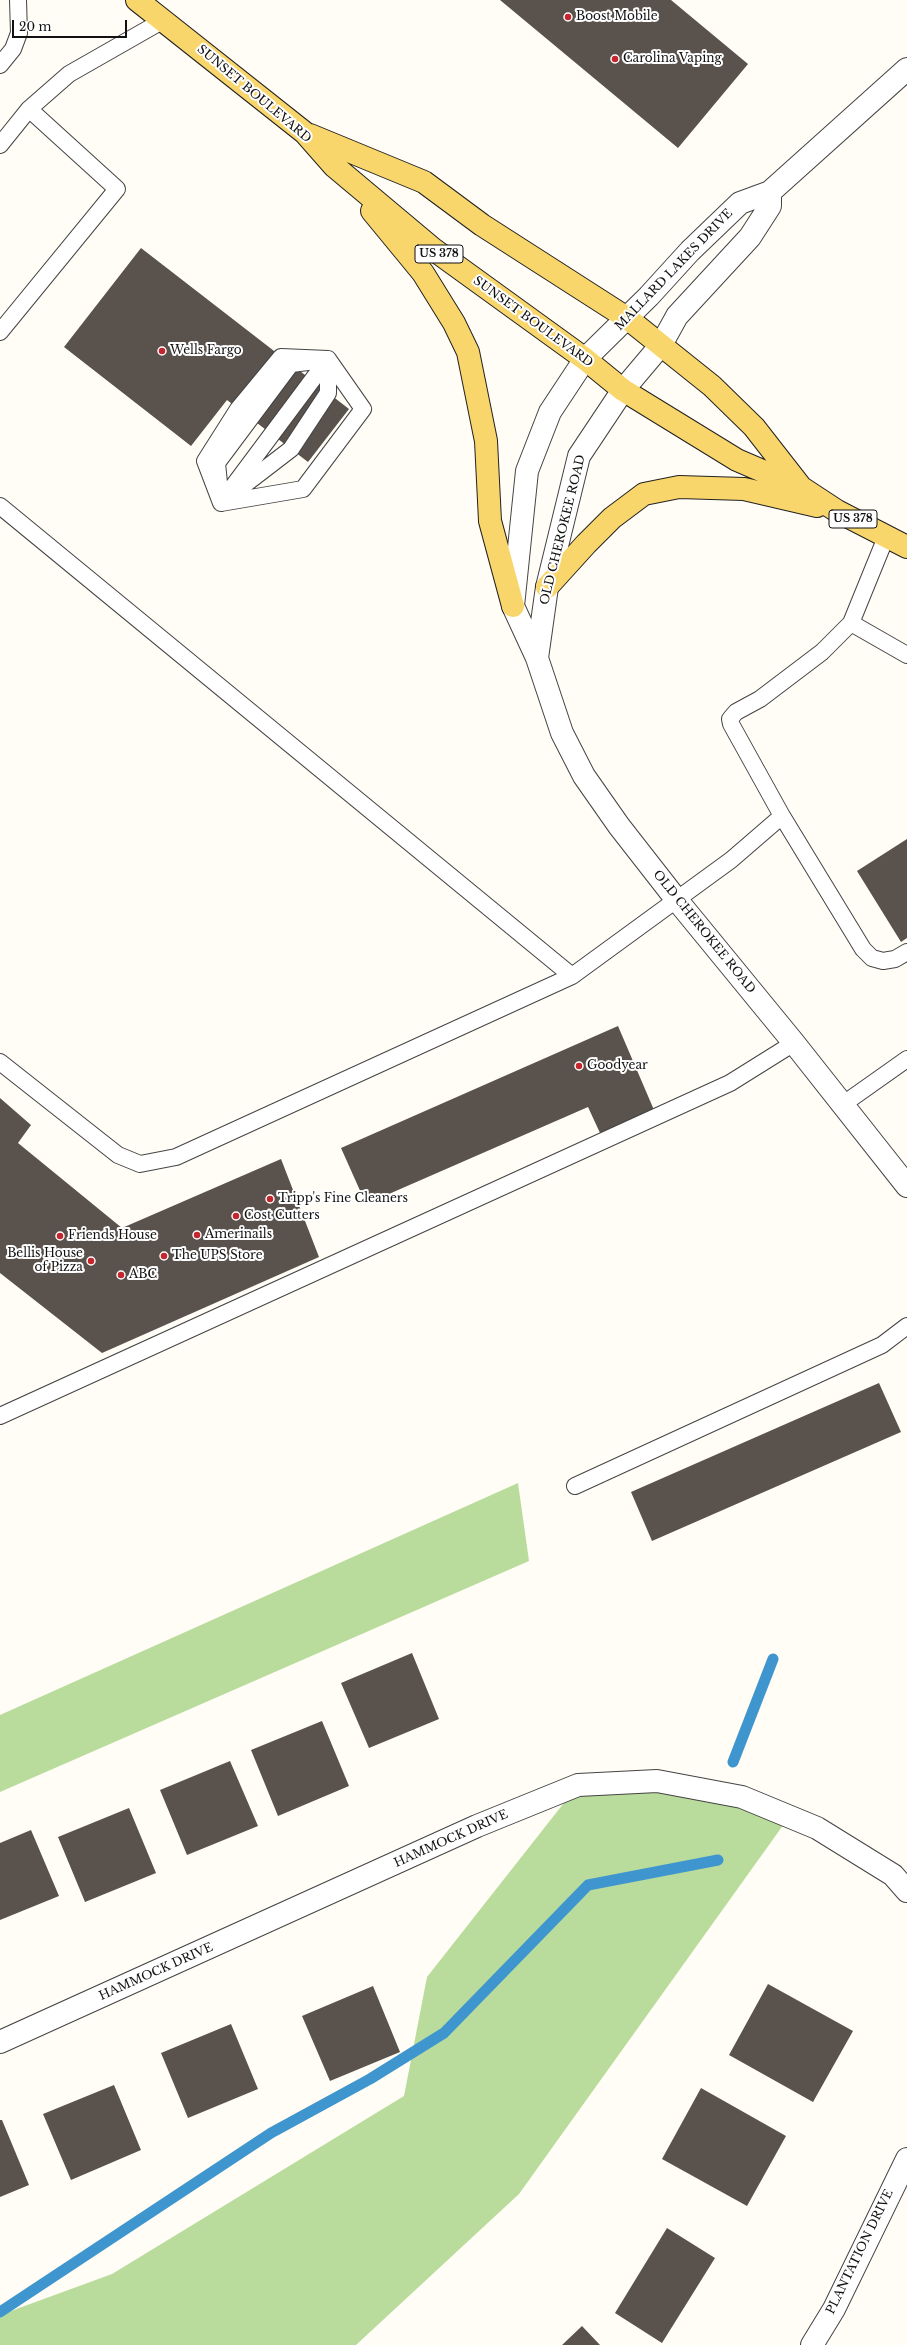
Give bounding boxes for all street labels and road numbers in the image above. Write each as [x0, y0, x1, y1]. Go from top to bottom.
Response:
street label: SUNSET BOULEVARD [194, 42, 314, 146]
street label: MALLARD LAKES DRIVE [612, 206, 736, 334]
road number: US 378 [415, 245, 463, 263]
street label: SUNSET BOULEVARD [470, 274, 596, 370]
street label: OLD CHEROKEE ROAD [537, 453, 589, 607]
road number: US 378 [829, 510, 877, 528]
street label: OLD CHEROKEE ROAD [650, 868, 758, 996]
street label: HAMMOCK DRIVE [392, 1807, 510, 1871]
street label: HAMMOCK DRIVE [97, 1940, 215, 2004]
street label: PLANTATION DRIVE [823, 2187, 897, 2317]

